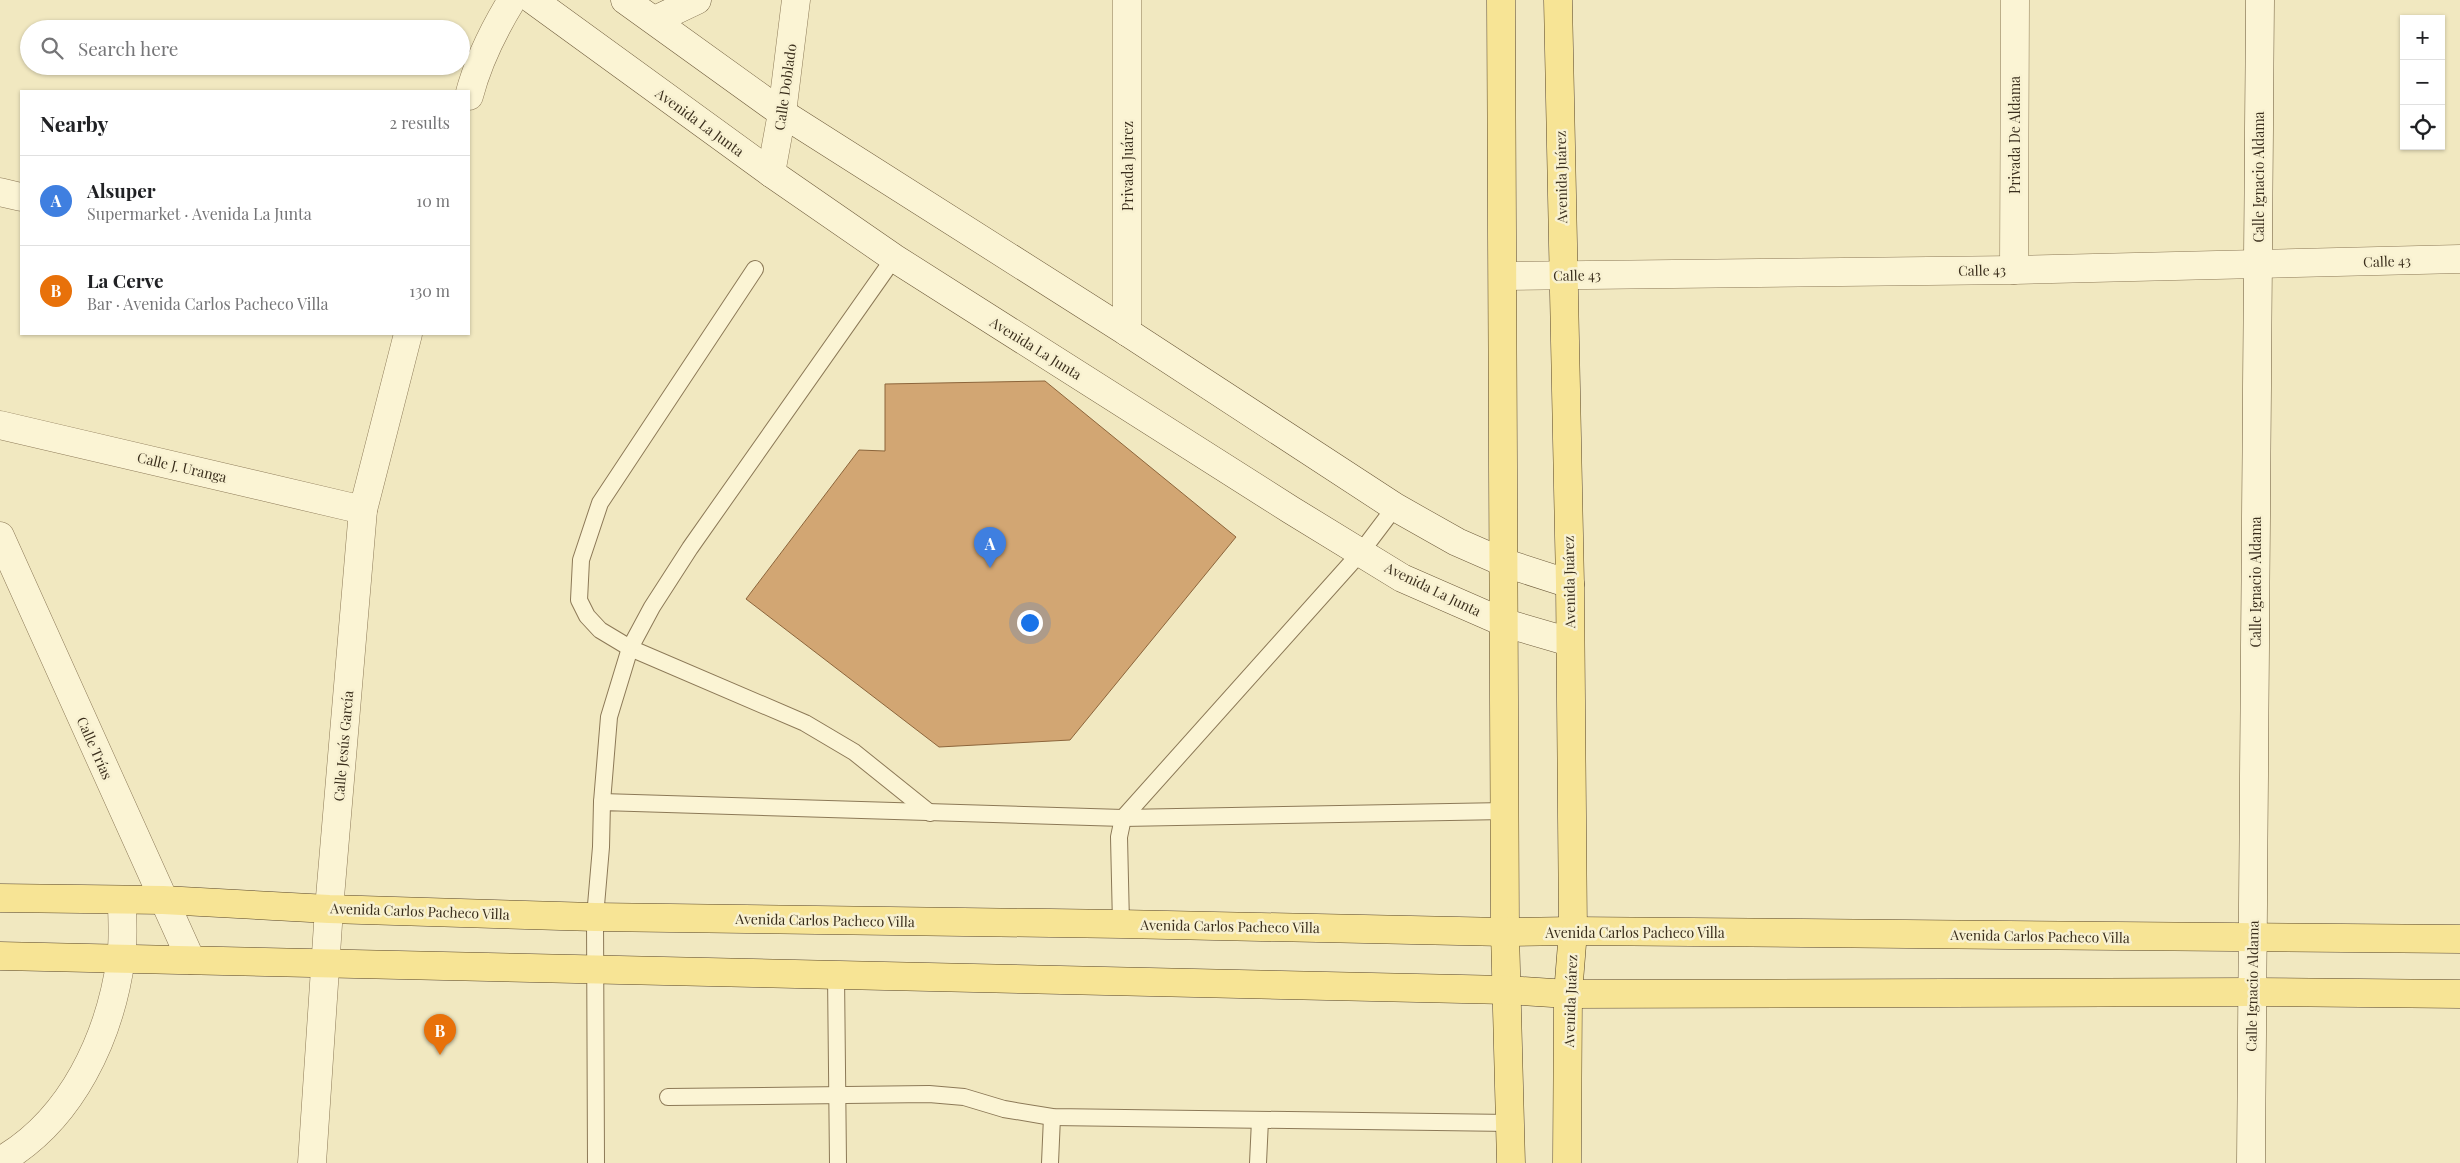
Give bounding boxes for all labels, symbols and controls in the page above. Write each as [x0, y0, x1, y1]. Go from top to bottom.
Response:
map controls [2400, 15, 2445, 150]
button: + [2400, 15, 2445, 60]
search box [20, 20, 470, 75]
icon: search [38, 34, 66, 62]
text: Search here [78, 35, 178, 61]
street label: Calle Doblado [770, 42, 801, 132]
button: − [2400, 60, 2445, 105]
street label: Privada De Aldama [2005, 76, 2024, 194]
street label: Avenida La Junta [651, 83, 748, 161]
button: locate [2400, 105, 2445, 150]
text: Nearby [40, 109, 109, 137]
street label: Calle Ignacio Aldama [2249, 111, 2268, 243]
text: 2 results [390, 112, 450, 133]
street label: Privada Juárez [1118, 121, 1137, 211]
street label: Avenida Juárez [1551, 130, 1571, 225]
text: Alsuper [87, 177, 156, 203]
text: A [51, 190, 61, 211]
text: 10 m [416, 190, 450, 211]
text: Supermarket · Avenida La Junta [87, 203, 312, 224]
street label: Calle 43 [2363, 251, 2411, 271]
street label: Calle 43 [1958, 260, 2006, 280]
street label: Calle 43 [1553, 265, 1601, 285]
text: La Cerve [87, 267, 163, 293]
text: B [51, 280, 61, 301]
text: 130 m [409, 280, 450, 301]
text: Bar · Avenida Carlos Pacheco Villa [87, 293, 329, 314]
street label: Avenida La Junta [986, 312, 1085, 384]
street label: Calle J. Uranga [135, 447, 229, 487]
street label: Calle Ignacio Aldama [2246, 516, 2265, 648]
pin: A [974, 527, 1006, 568]
street label: Avenida Juárez [1559, 535, 1579, 630]
street label: Avenida La Junta [1381, 557, 1484, 621]
your location [1017, 610, 1043, 636]
street label: Calle Jesús García [329, 690, 357, 802]
street label: Calle Trías [73, 714, 117, 782]
street label: Avenida Carlos Pacheco Villa [329, 898, 510, 924]
street label: Avenida Carlos Pacheco Villa [734, 909, 915, 931]
street label: Avenida Carlos Pacheco Villa [1139, 915, 1320, 937]
street label: Calle Ignacio Aldama [2241, 920, 2263, 1052]
street label: Avenida Carlos Pacheco Villa [1544, 923, 1725, 942]
street label: Avenida Carlos Pacheco Villa [1949, 925, 2130, 947]
street label: Avenida Juárez [1559, 954, 1581, 1049]
pin: B [424, 1014, 456, 1055]

